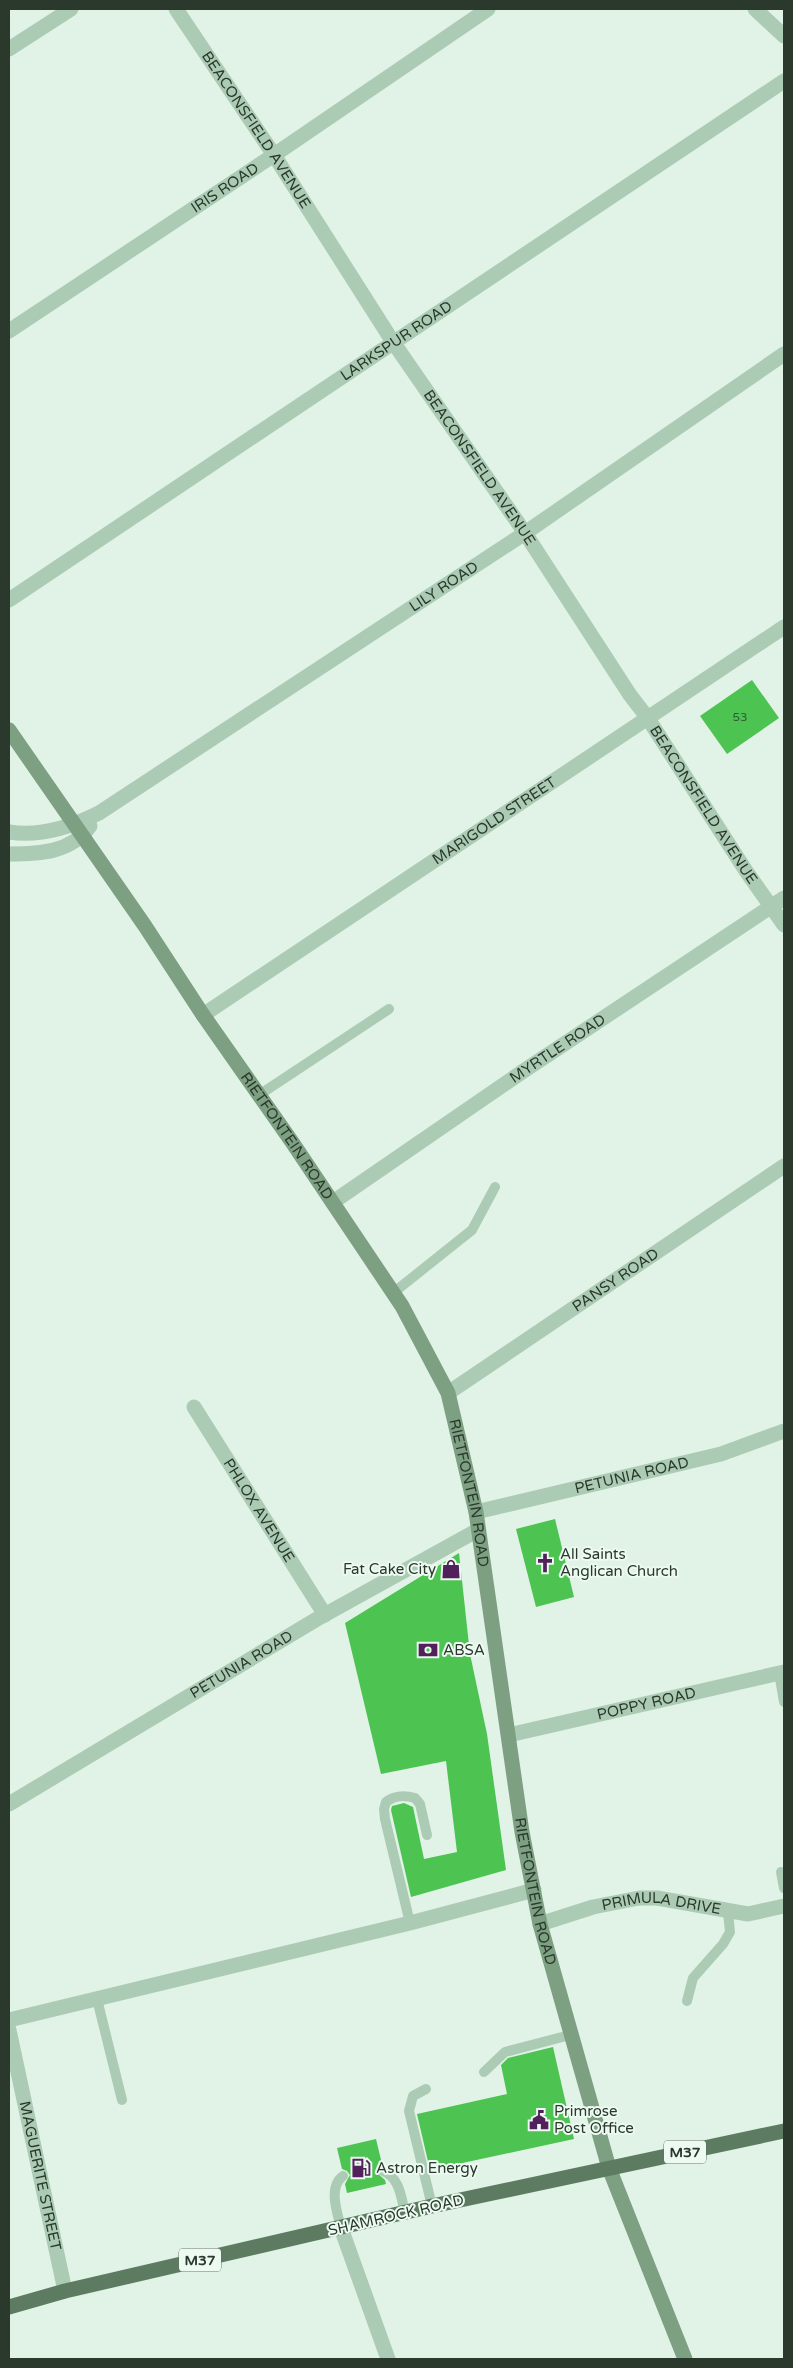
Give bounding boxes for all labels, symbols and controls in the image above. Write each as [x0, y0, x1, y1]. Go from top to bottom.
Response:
street label: BEACONSFIELD AVENUE [198, 48, 315, 212]
street label: IRIS ROAD [187, 159, 262, 217]
street label: LARKSPUR ROAD [337, 297, 456, 385]
street label: BEACONSFIELD AVENUE [420, 386, 540, 549]
street label: LILY ROAD [406, 557, 482, 616]
house number: 53 [732, 710, 748, 724]
street label: BEACONSFIELD AVENUE [646, 722, 761, 888]
street label: MARIGOLD STREET [429, 773, 559, 868]
street label: MYRTLE ROAD [506, 1010, 609, 1087]
street label: RIETFONTEIN ROAD [237, 1069, 337, 1203]
street label: PANSY ROAD [569, 1244, 662, 1315]
street label: RIETFONTEIN ROAD [445, 1417, 493, 1568]
street label: PETUNIA ROAD [573, 1453, 691, 1497]
street label: PHLOX AVENUE [220, 1455, 298, 1566]
place label: All Saints Anglican Church [560, 1545, 678, 1580]
church icon: All Saints Anglican Church [534, 1552, 556, 1574]
shop icon: Fat Cake City [440, 1558, 462, 1580]
place label: Fat Cake City [343, 1560, 436, 1578]
street label: PETUNIA ROAD [187, 1627, 296, 1702]
bank icon: ABSA [417, 1639, 439, 1661]
place label: ABSA [443, 1641, 485, 1659]
street label: POPPY ROAD [595, 1683, 698, 1724]
street label: RIETFONTEIN ROAD [511, 1816, 560, 1967]
street label: PRIMULA DRIVE [600, 1889, 722, 1918]
street label: MAGUERITE STREET [15, 2099, 65, 2252]
place label: Primrose Post Office [554, 2102, 634, 2137]
public building icon: Primrose Post Office [528, 2109, 550, 2131]
road number: M37 [664, 2140, 706, 2164]
fuel station icon: Astron Energy [350, 2157, 372, 2179]
place label: Astron Energy [376, 2159, 478, 2177]
street label: SHAMROCK ROAD [326, 2191, 466, 2239]
road number: M37 [179, 2248, 221, 2272]

